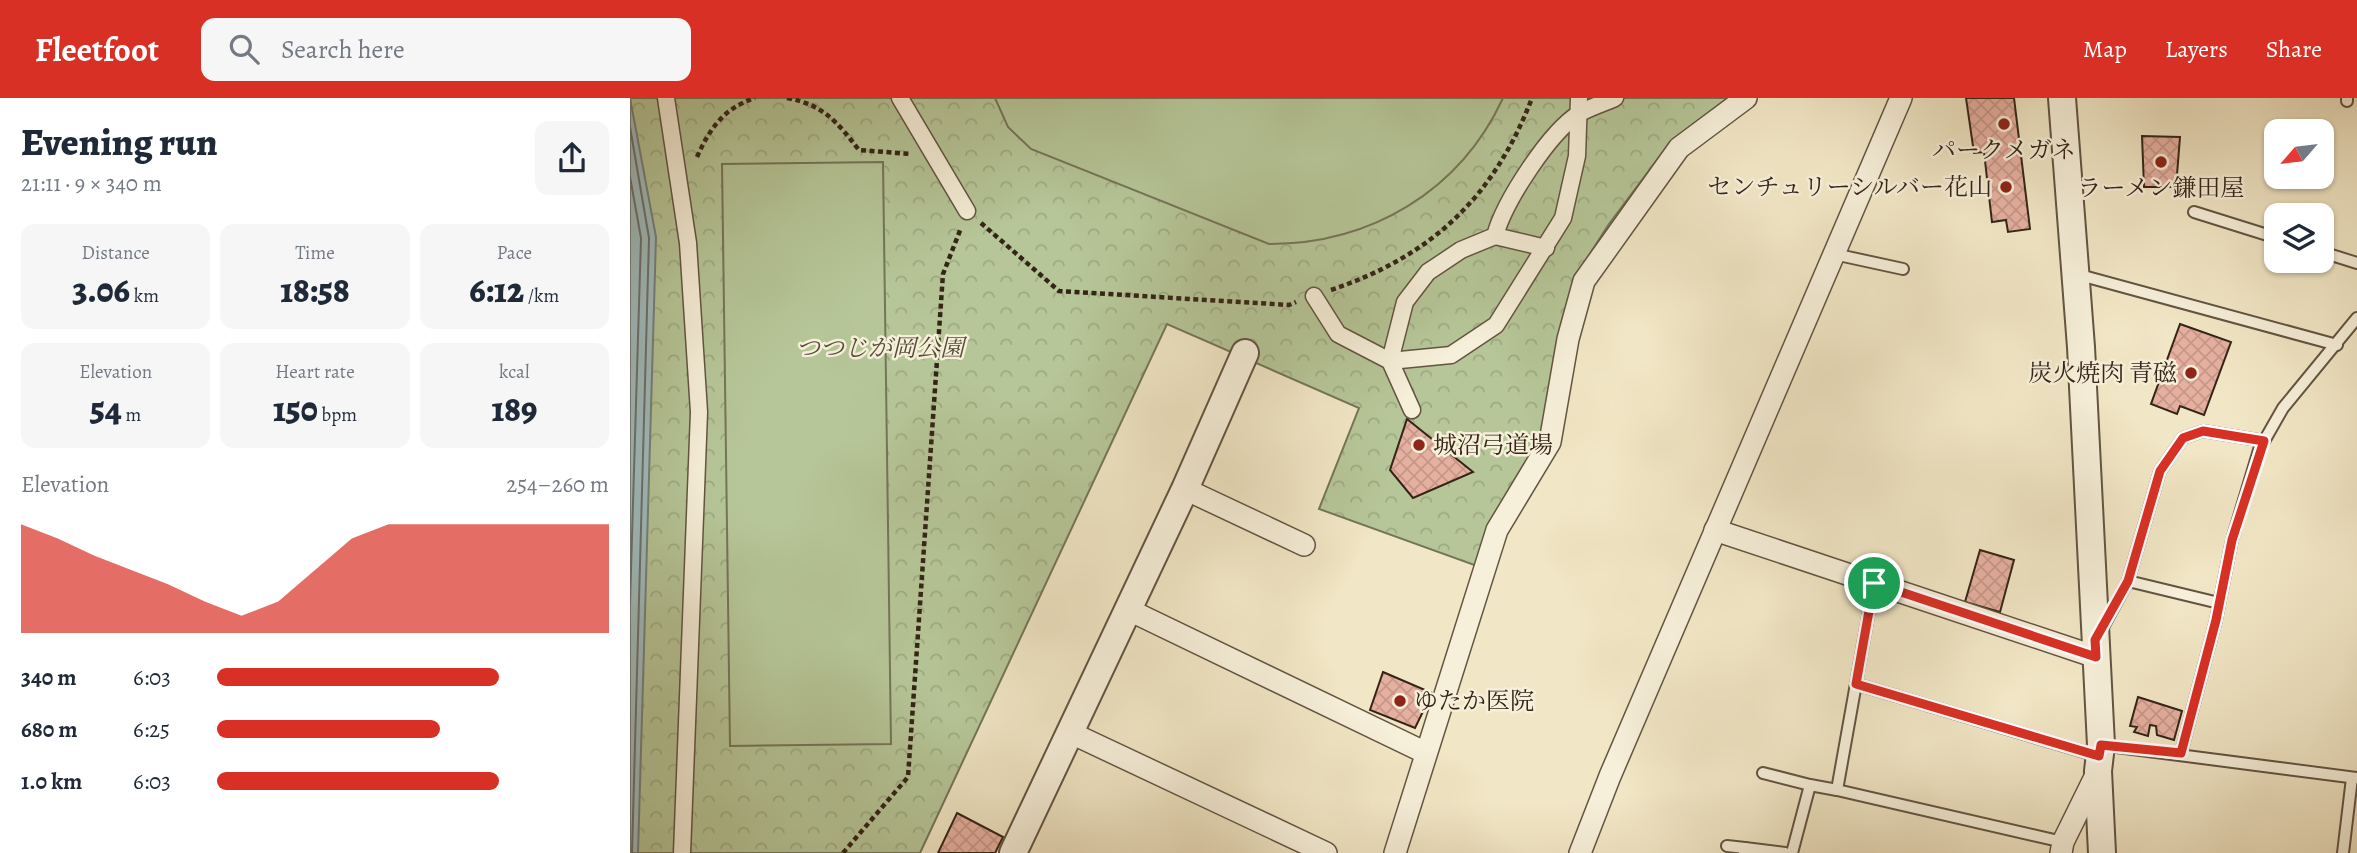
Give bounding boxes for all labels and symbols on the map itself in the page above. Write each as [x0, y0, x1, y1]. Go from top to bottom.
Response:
marker: パークメガネ [1996, 116, 2012, 132]
north arrow [2264, 119, 2334, 189]
place label: パークメガネ [1932, 134, 2076, 166]
marker: ラーメン鎌田屋 [2153, 154, 2169, 170]
place label: センチュリーシルバー花山 [1707, 171, 1992, 203]
place label: ラーメン鎌田屋 [2078, 172, 2244, 204]
marker: センチュリーシルバー花山 [1998, 179, 2014, 195]
park label: つつじが岡公園 [796, 332, 968, 364]
place label: 炭火焼肉 青磁 [2028, 357, 2177, 389]
marker: 炭火焼肉 青磁 [2183, 365, 2199, 381]
place label: 城沼弓道場 [1433, 429, 1553, 461]
marker: 城沼弓道場 [1411, 437, 1427, 453]
pin [1844, 553, 1904, 613]
place label: ゆたか医院 [1414, 685, 1534, 717]
marker: ゆたか医院 [1392, 693, 1408, 709]

